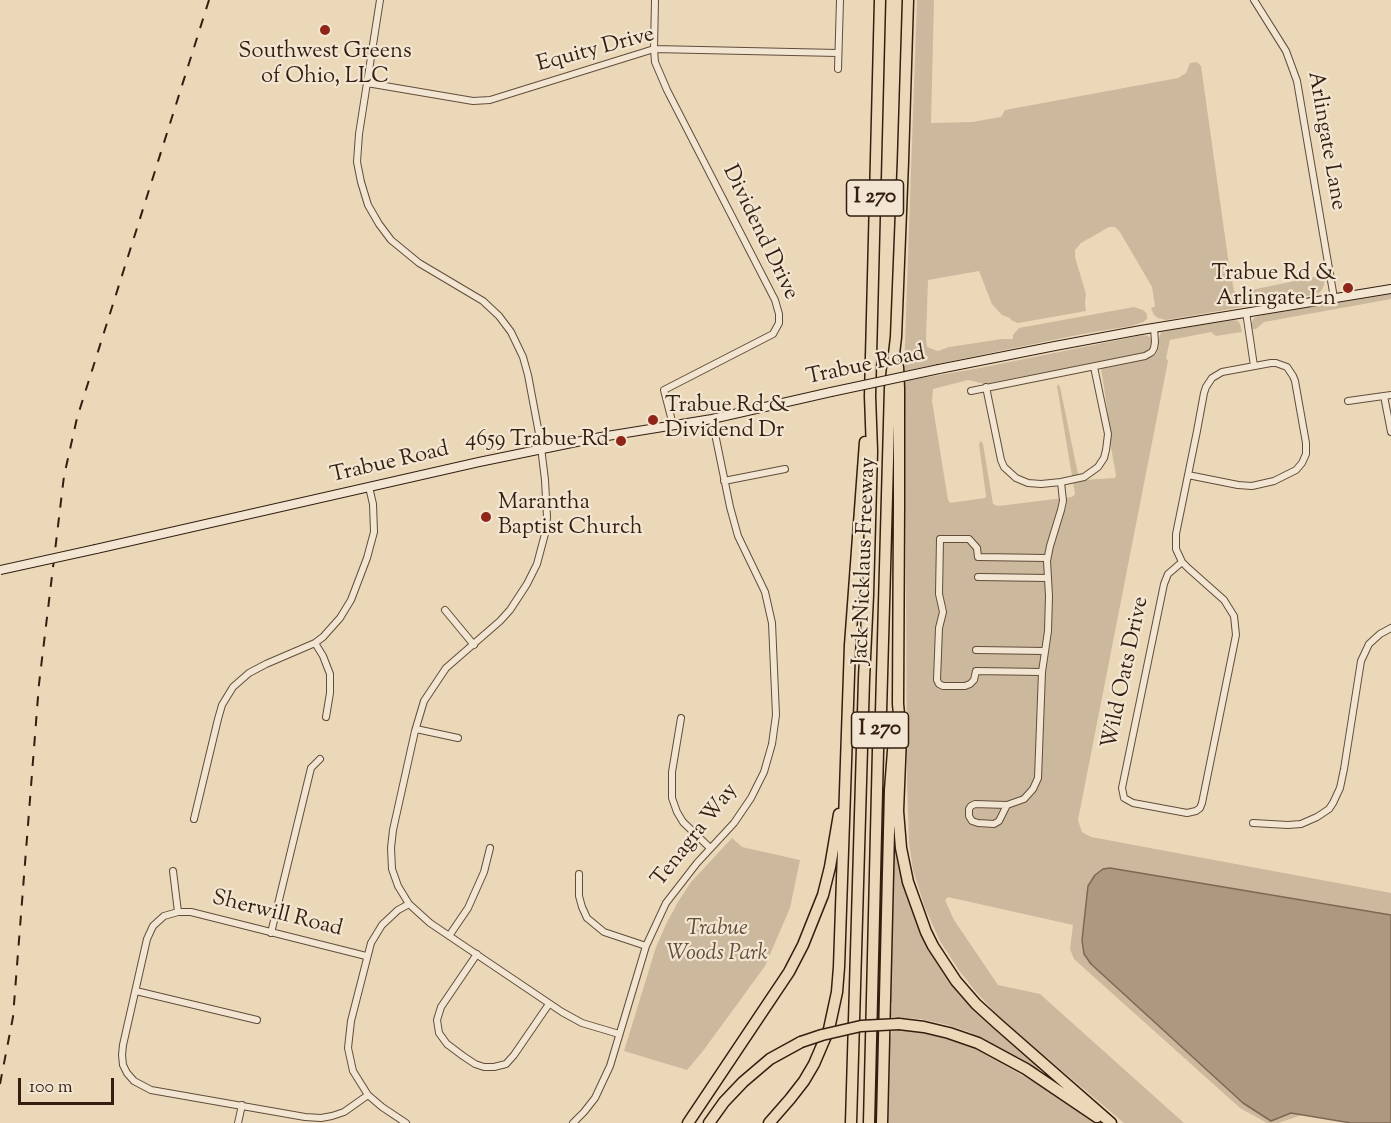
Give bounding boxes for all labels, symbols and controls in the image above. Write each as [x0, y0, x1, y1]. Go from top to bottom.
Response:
marker: Southwest Greens of Ohio, LLC [318, 23, 332, 37]
street label: Equity Drive [534, 23, 658, 79]
place label: Southwest Greens of Ohio, LLC [238, 40, 412, 92]
street label: Arlingate Lane [1300, 70, 1350, 212]
street label: Dividend Drive [715, 161, 803, 305]
road number: I 270 [846, 180, 904, 216]
place label: Trabue Rd & Arlingate Ln [1212, 262, 1336, 314]
marker: Trabue Rd & Arlingate Ln [1341, 281, 1355, 295]
street label: Trabue Road [804, 342, 928, 392]
place label: Trabue Rd & Dividend Dr [665, 394, 789, 446]
marker: Trabue Rd & Dividend Dr [646, 413, 660, 427]
place label: 4659 Trabue Rd [465, 428, 609, 454]
marker: 4659 Trabue Rd [614, 434, 628, 448]
street label: Trabue Road [328, 438, 452, 490]
street label: Jack Nicklaus Freeway [849, 457, 883, 665]
place label: Marantha Baptist Church [498, 491, 643, 542]
marker: Marantha Baptist Church [479, 510, 493, 524]
street label: Wild Oats Drive [1098, 594, 1156, 752]
road number: I 270 [852, 712, 908, 748]
street label: Tenagra Way [647, 779, 745, 893]
street label: Sherwill Road [209, 886, 345, 944]
park label: Trabue Woods Park [666, 917, 768, 968]
scale bar [21, 1066, 117, 1104]
text: 100 m [29, 1075, 73, 1101]

